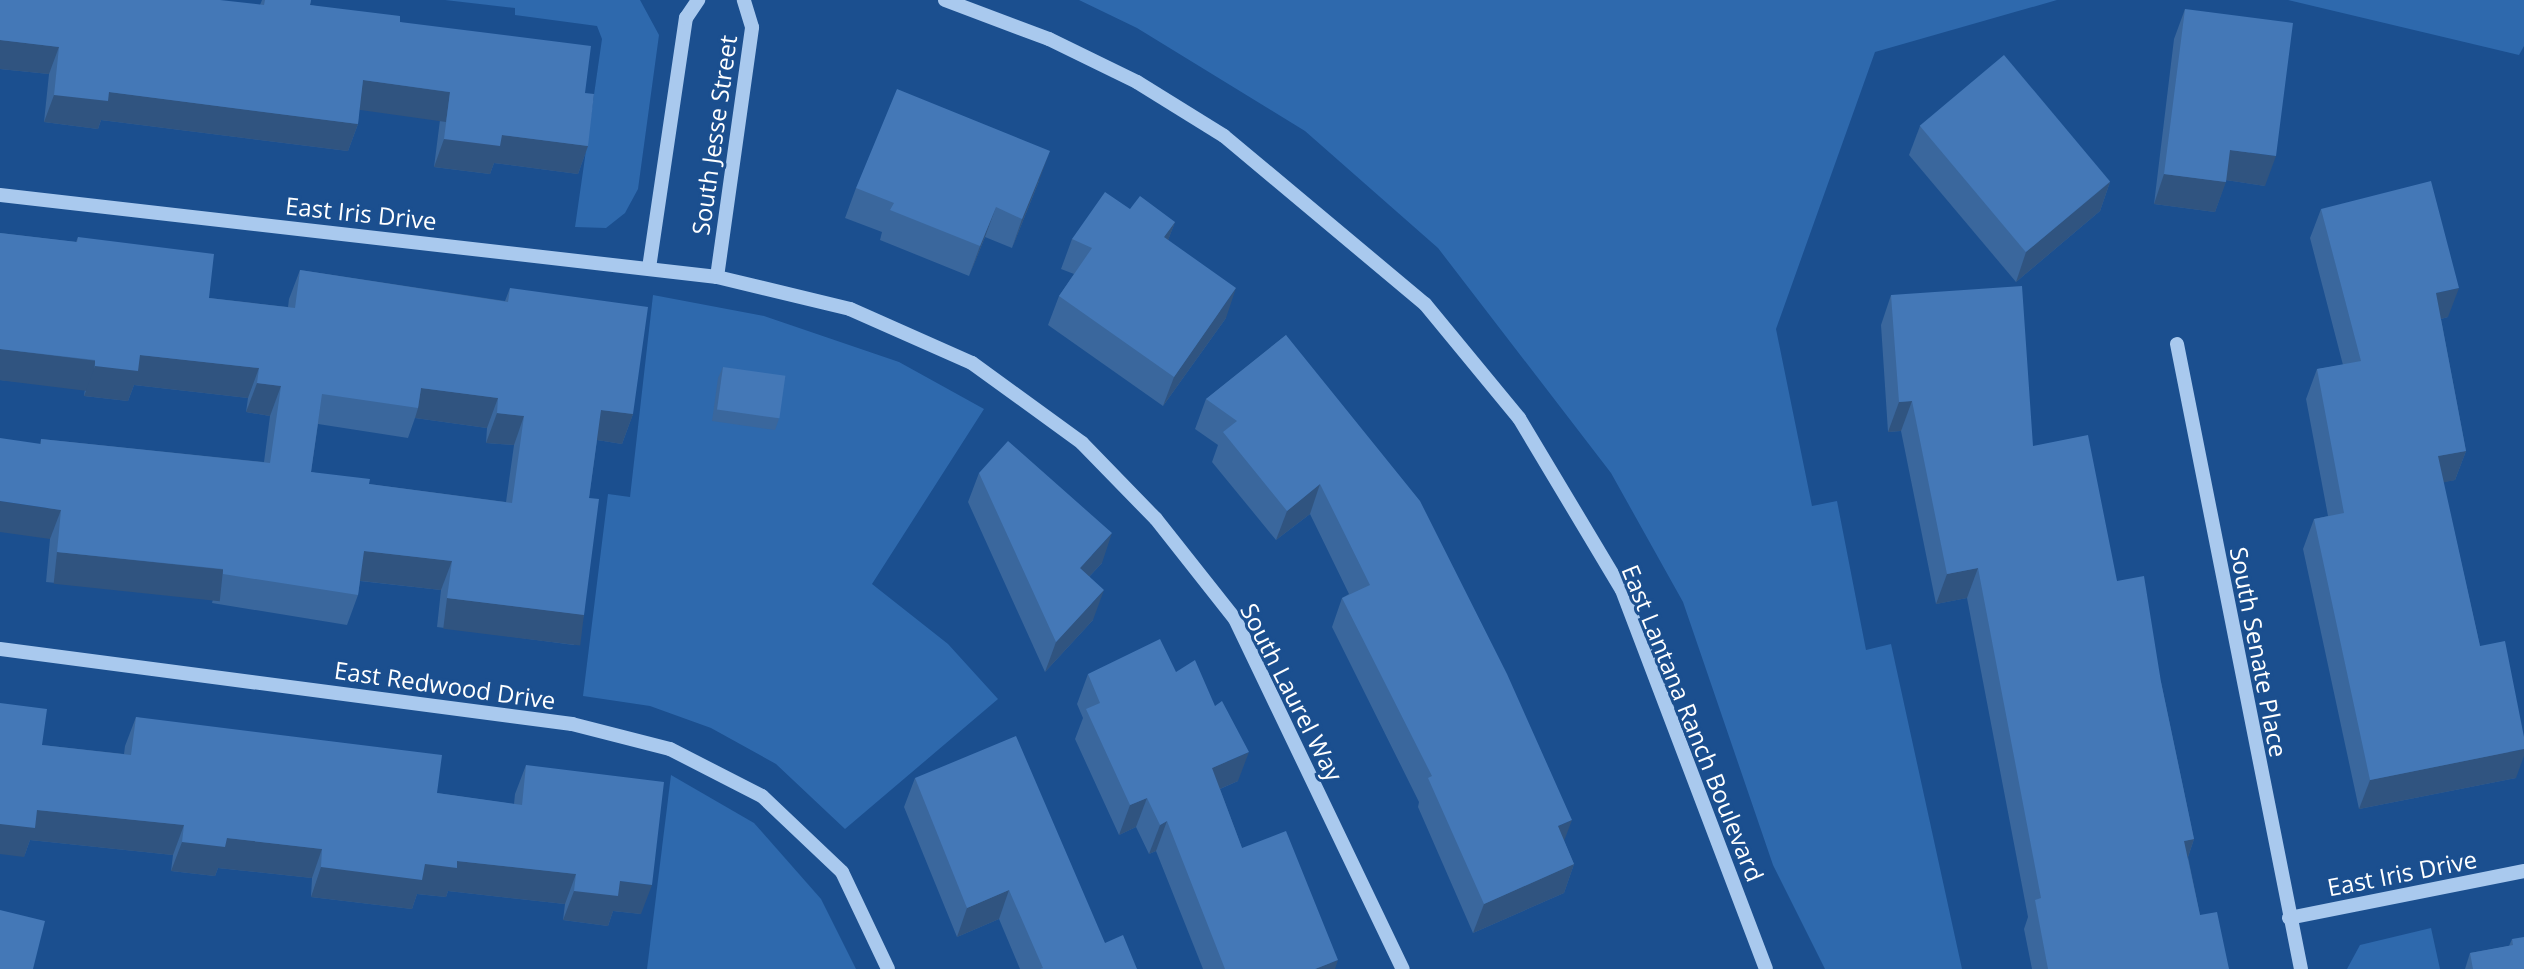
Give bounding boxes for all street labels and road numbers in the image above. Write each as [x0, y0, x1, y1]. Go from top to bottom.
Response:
street label: South Jesse Street [686, 33, 742, 237]
street label: East Iris Drive [284, 191, 438, 235]
street label: South Senate Place [2224, 544, 2294, 760]
street label: East Lantana Ranch Boulevard [1616, 560, 1770, 886]
street label: South Laurel Way [1235, 598, 1349, 786]
street label: East Redwood Drive [333, 655, 557, 715]
street label: East Iris Drive [2325, 844, 2479, 902]

